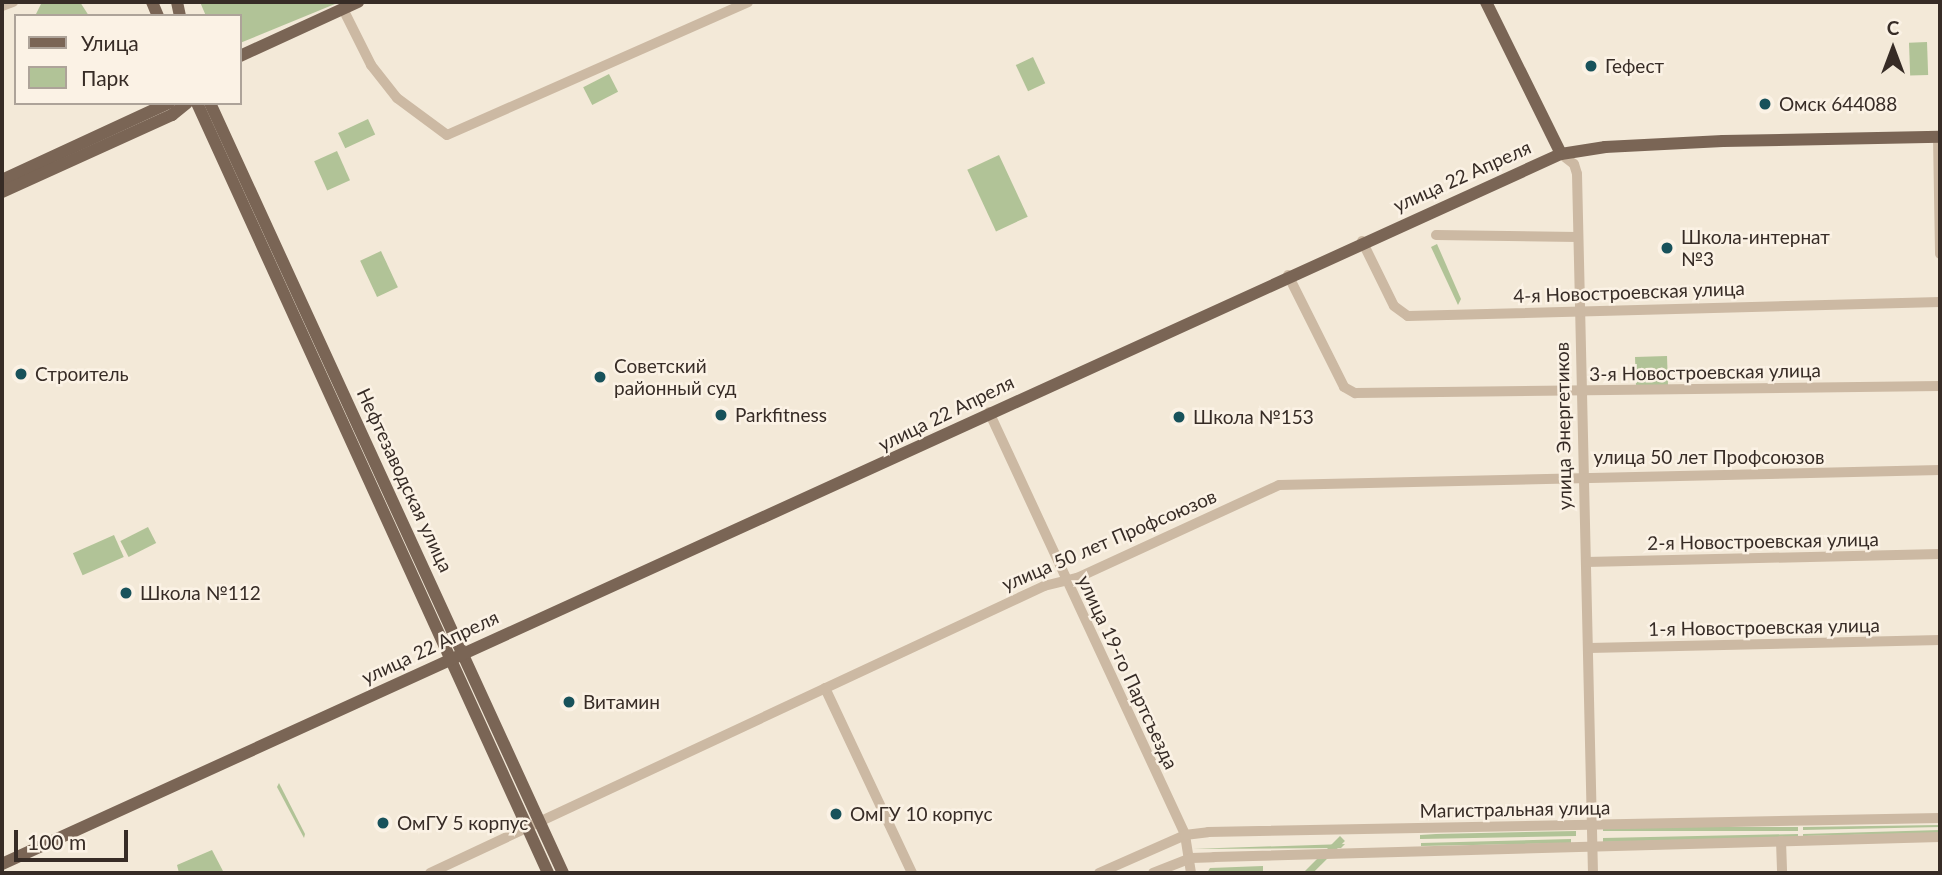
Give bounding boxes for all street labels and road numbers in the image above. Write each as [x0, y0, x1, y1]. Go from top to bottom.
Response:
street label: улица 22 Апреля [1390, 135, 1534, 217]
street label: 4-я Новостроевская улица [1513, 277, 1745, 307]
street label: улица Энергетиков [1550, 342, 1576, 510]
street label: 3-я Новостроевская улица [1589, 359, 1821, 385]
street label: улица 22 Апреля [874, 370, 1018, 456]
street label: Нефтезаводская улица [352, 384, 458, 576]
street label: улица 50 лет Профсоюзов [1594, 446, 1824, 468]
street label: улица 50 лет Профсоюзов [998, 484, 1220, 596]
street label: 2-я Новостроевская улица [1647, 528, 1879, 554]
street label: улица 19-го Партсъезда [1073, 571, 1183, 773]
street label: улица 22 Апреля [358, 605, 502, 689]
street label: 1-я Новостроевская улица [1648, 614, 1880, 640]
street label: Магистральная улица [1419, 796, 1611, 822]

